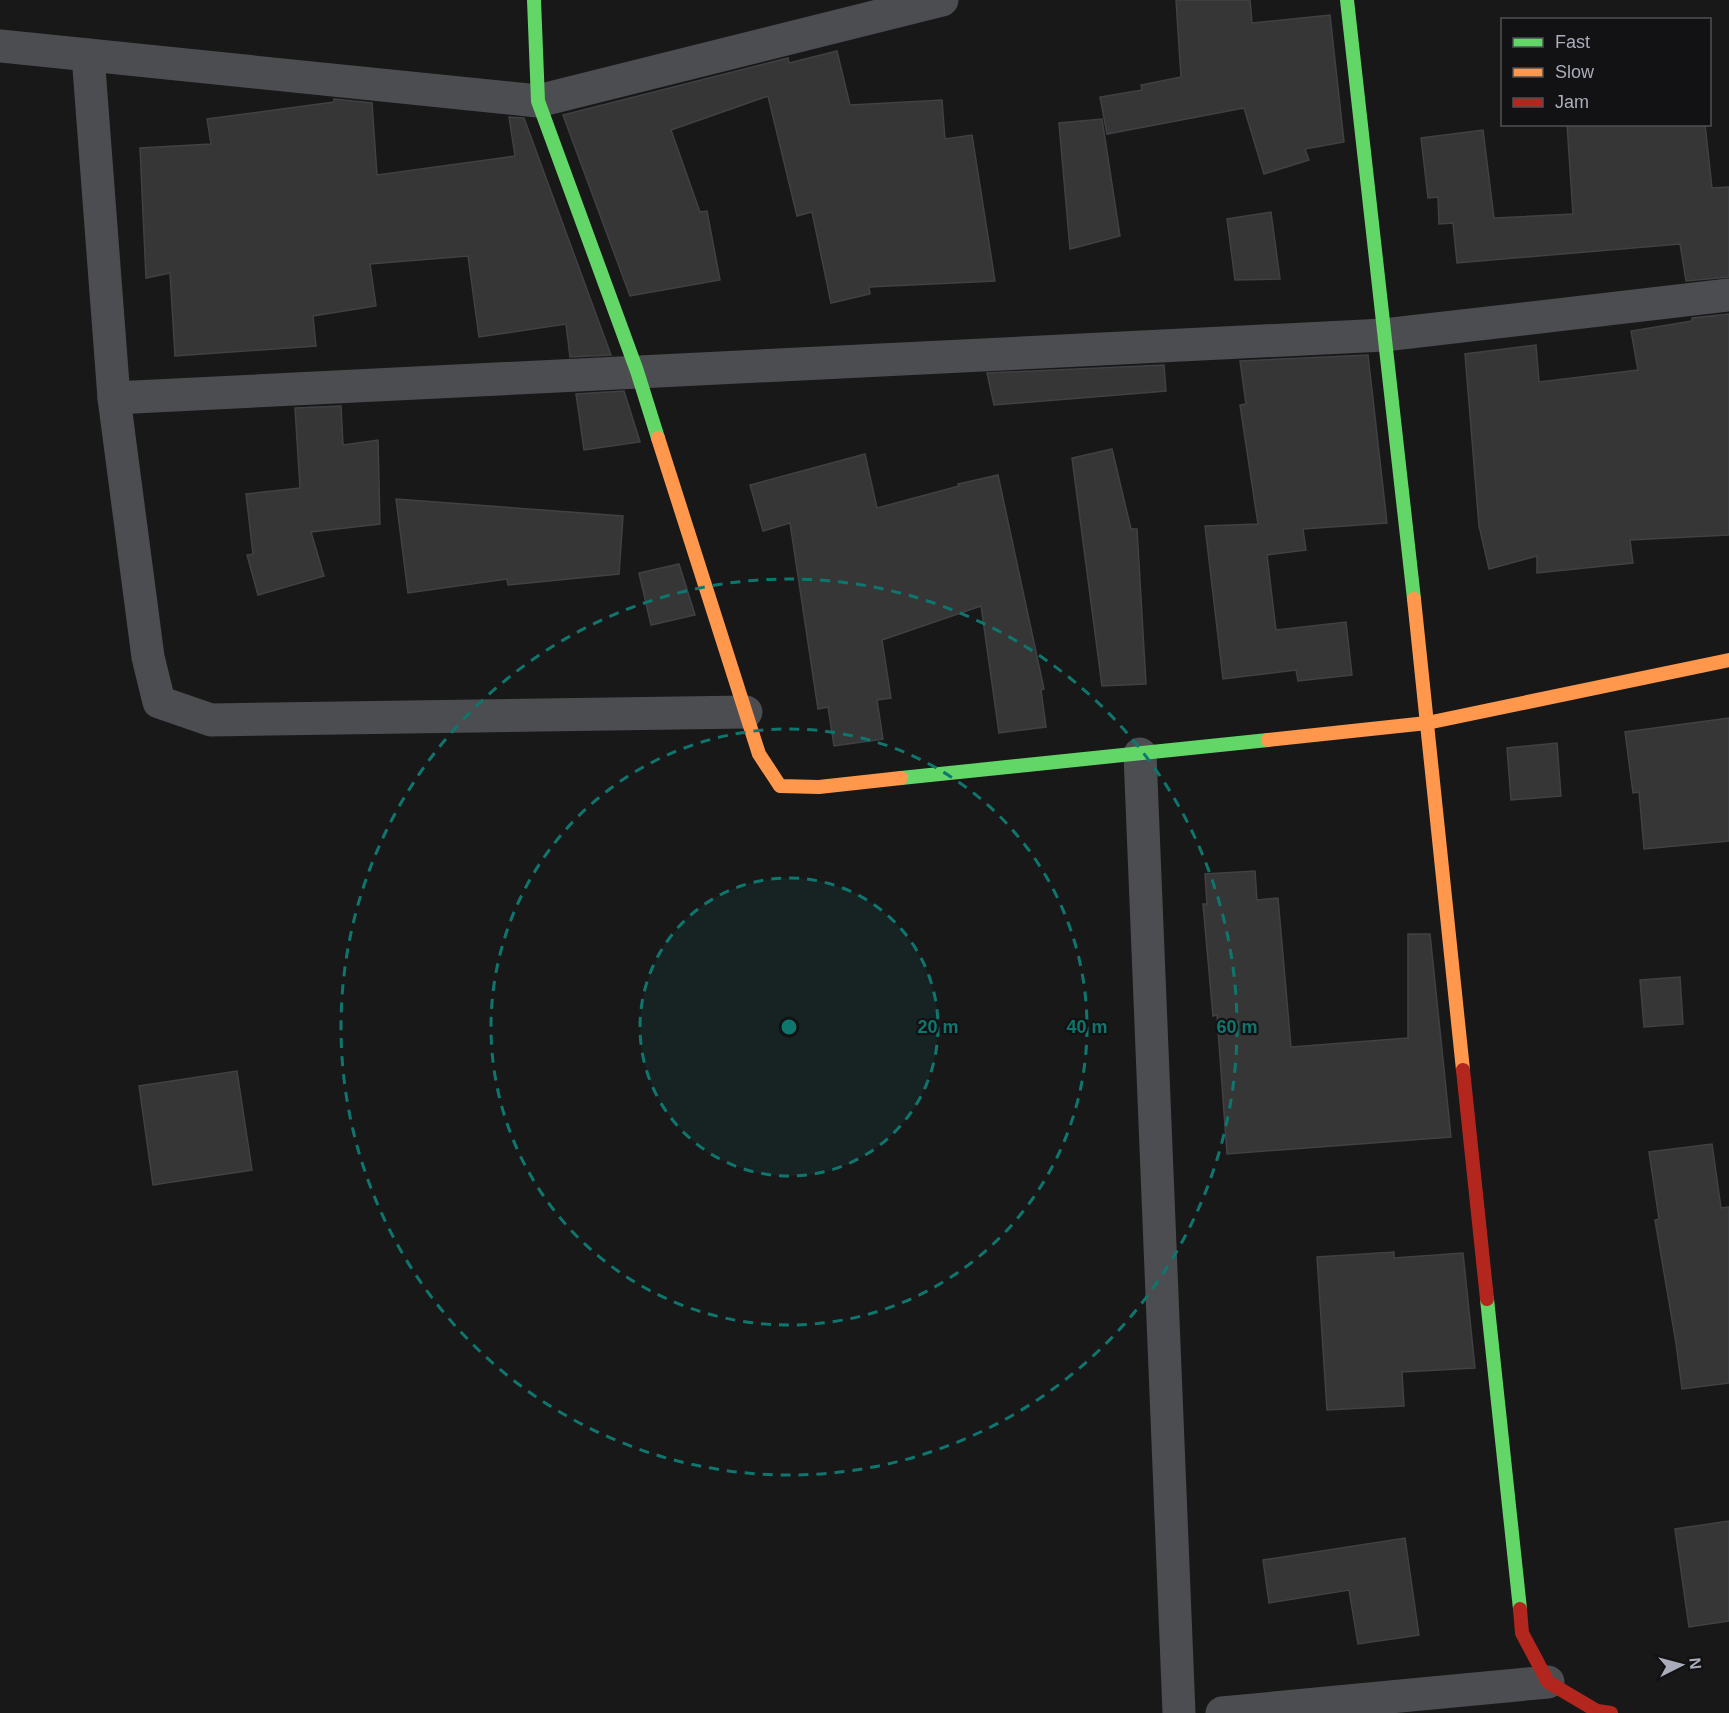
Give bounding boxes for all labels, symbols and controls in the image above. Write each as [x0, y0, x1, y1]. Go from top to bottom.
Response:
legend [1501, 18, 1711, 126]
text: Fast [1555, 32, 1590, 52]
text: Slow [1555, 62, 1595, 82]
text: Jam [1555, 92, 1589, 112]
centre of rings [779, 1017, 799, 1037]
text: 20 m [917, 1017, 959, 1037]
text: 40 m [1066, 1017, 1108, 1037]
text: 60 m [1216, 1017, 1258, 1037]
north arrow [1651, 1635, 1711, 1695]
text: N [1686, 1657, 1704, 1670]

